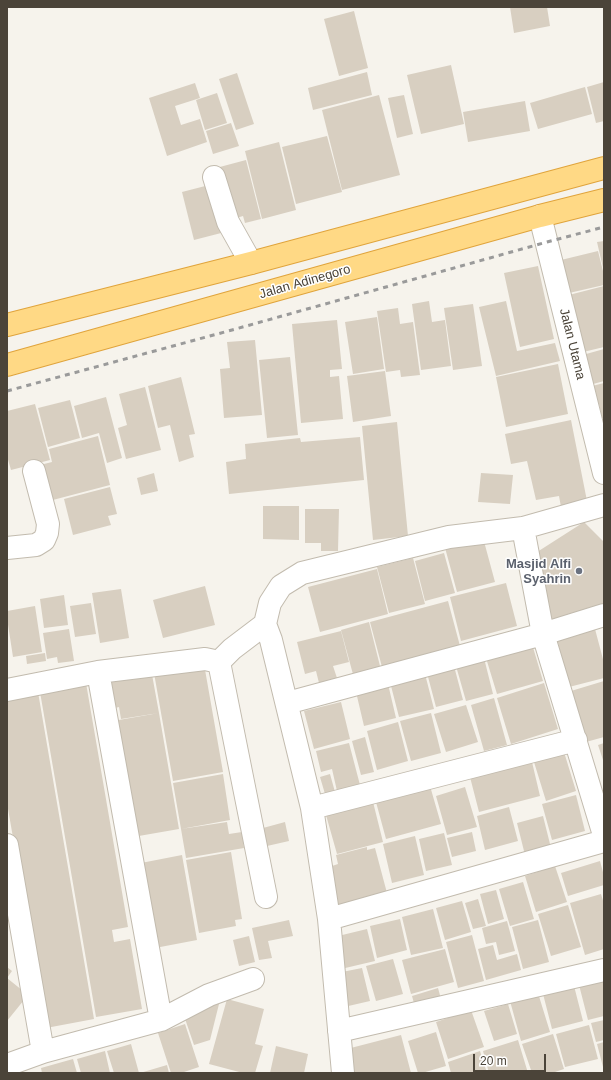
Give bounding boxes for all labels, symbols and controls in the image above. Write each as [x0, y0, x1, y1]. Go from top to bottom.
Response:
street label: Jalan Adinegoro [258, 262, 352, 302]
street label: Jalan Utama [556, 307, 588, 381]
place label: Masjid Alfi Syahrin [506, 556, 571, 587]
marker: Masjid Alfi Syahrin [574, 566, 584, 576]
scale bar [475, 1046, 548, 1072]
text: 20 m [480, 1054, 507, 1068]

